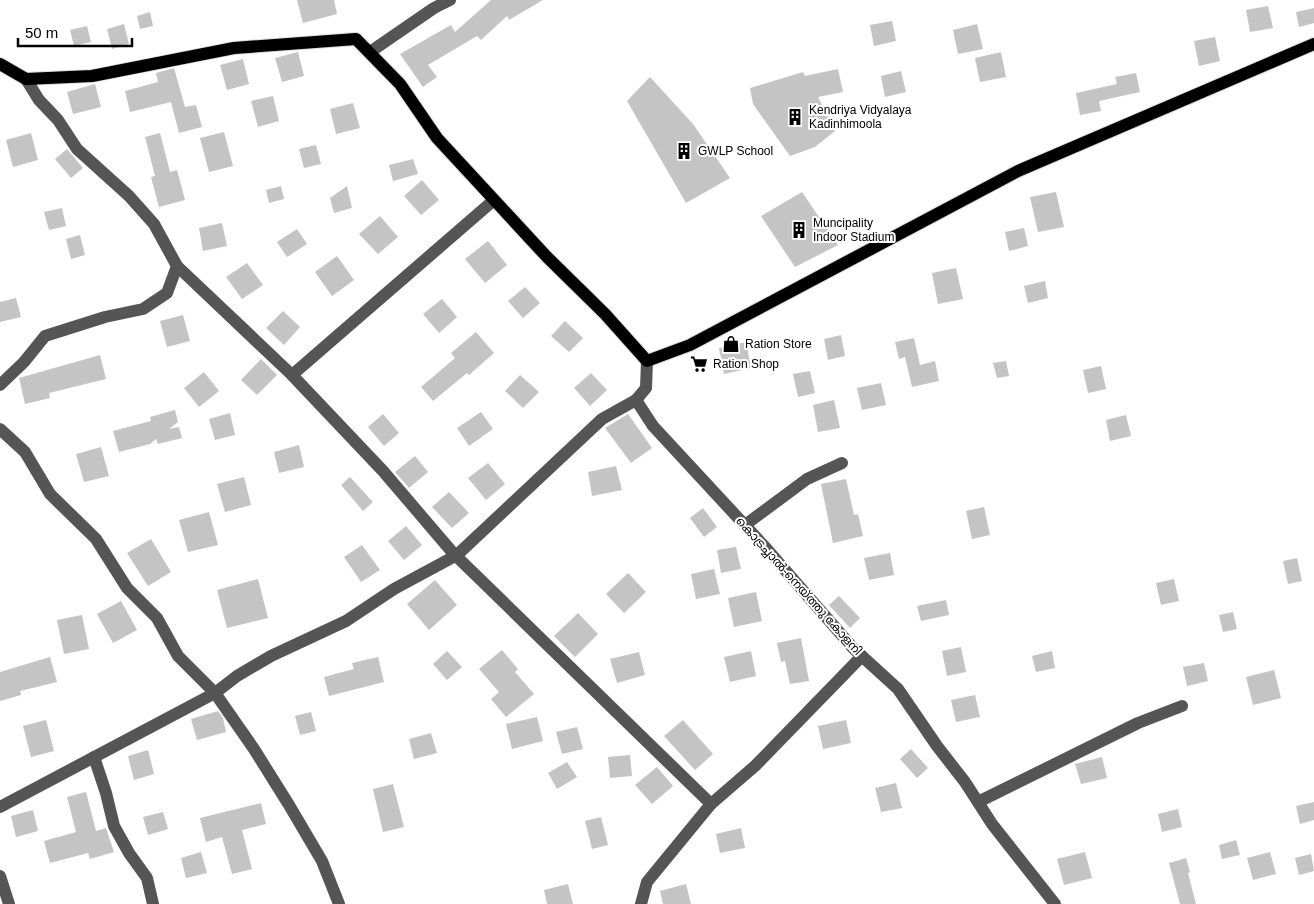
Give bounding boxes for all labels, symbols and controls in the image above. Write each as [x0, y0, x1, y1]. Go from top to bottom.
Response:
scale bar [18, 15, 131, 47]
text: 50 m [25, 24, 58, 41]
place label: Kendriya Vidyalaya Kadinhimoola [809, 103, 912, 131]
building icon: Kendriya Vidyalaya Kadinhimoola [785, 107, 805, 127]
building icon: GWLP School [674, 141, 694, 161]
place label: GWLP School [698, 144, 773, 158]
place label: Muncipality Indoor Stadium [813, 216, 894, 244]
building icon: Muncipality Indoor Stadium [789, 220, 809, 240]
shop icon: Ration Store [721, 334, 741, 354]
place label: Ration Store [745, 337, 812, 351]
supermarket icon: Ration Shop [689, 354, 709, 374]
place label: Ration Shop [713, 357, 779, 371]
street label: കൊട്രച്ചാൽ-നെയ്ത്തു കോളനി [733, 514, 865, 658]

